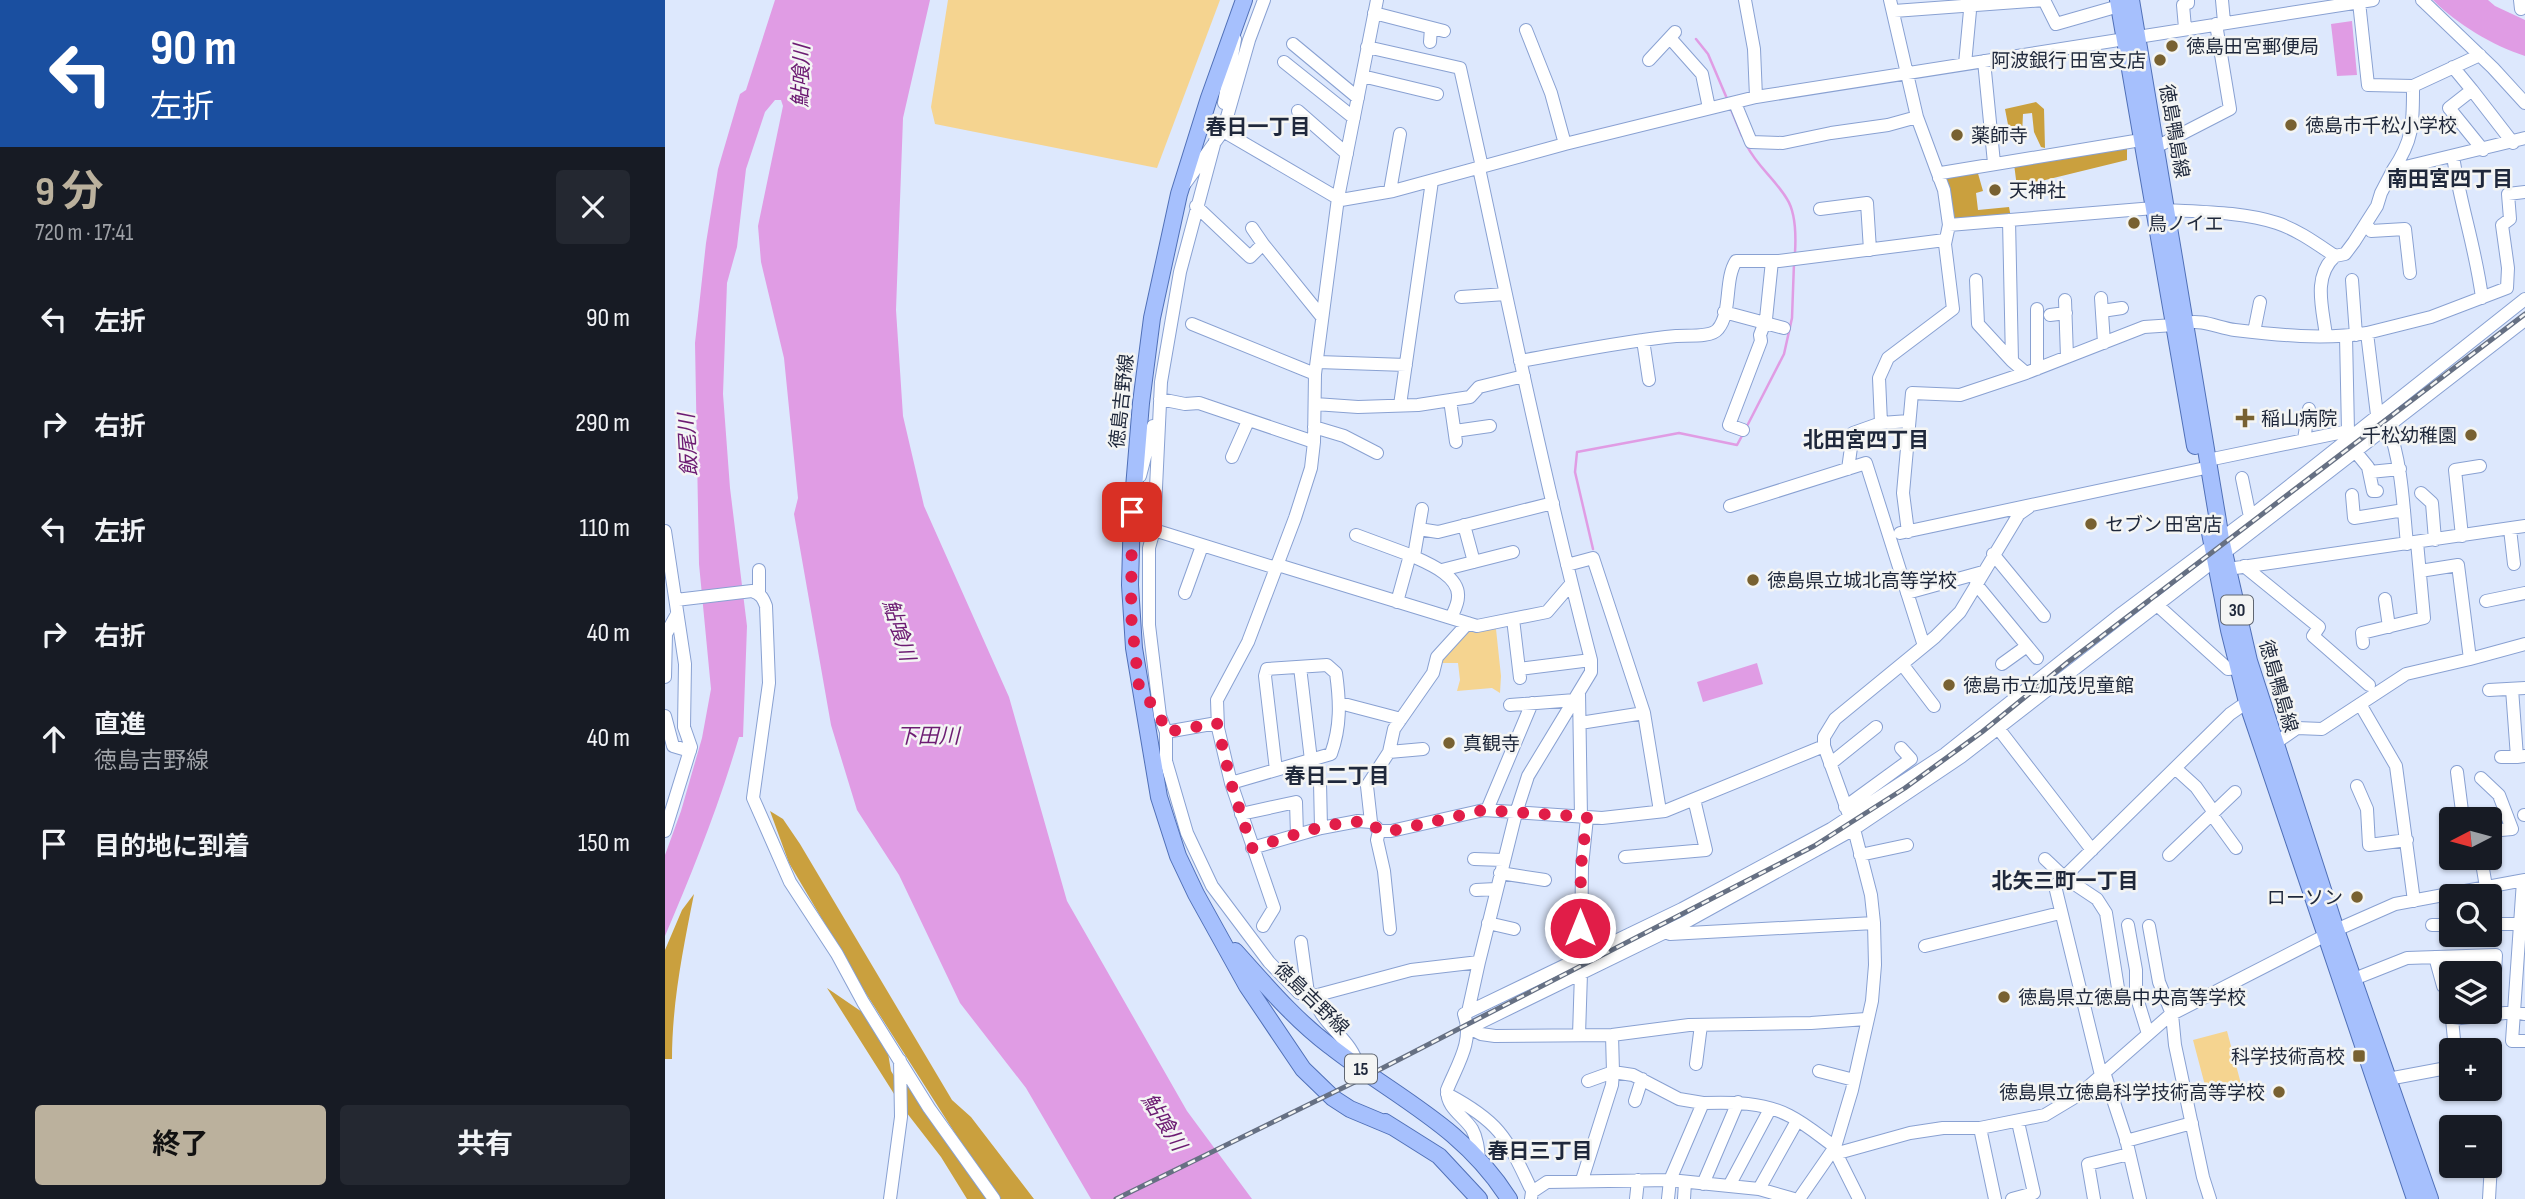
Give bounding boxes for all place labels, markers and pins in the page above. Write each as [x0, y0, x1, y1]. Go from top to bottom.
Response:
place label: 徳島田宮郵便局 [2186, 36, 2319, 59]
marker: 徳島田宮郵便局 [2164, 38, 2180, 54]
place label: 阿波銀行 田宮支店 [1991, 50, 2146, 73]
marker: 阿波銀行 田宮支店 [2152, 52, 2168, 68]
place label: 徳島市千松小学校 [2305, 115, 2457, 138]
marker: 徳島市千松小学校 [2283, 117, 2299, 133]
place label: 薬師寺 [1971, 125, 2028, 148]
marker: 薬師寺 [1949, 127, 1965, 143]
place label: 天神社 [2009, 180, 2066, 203]
marker: 天神社 [1987, 182, 2003, 198]
place label: 鳥ノイエ [2148, 213, 2224, 236]
marker: 鳥ノイエ [2126, 215, 2142, 231]
marker: 稲山病院 [2235, 408, 2255, 428]
place label: 稲山病院 [2261, 408, 2337, 431]
place label: 千松幼稚園 [2362, 425, 2457, 448]
marker: 千松幼稚園 [2463, 427, 2479, 443]
pin [1102, 482, 1162, 542]
place label: セブン 田宮店 [2105, 514, 2222, 537]
marker: セブン 田宮店 [2083, 516, 2099, 532]
place label: 徳島県立城北高等学校 [1767, 570, 1957, 593]
marker: 徳島県立城北高等学校 [1745, 572, 1761, 588]
place label: 徳島市立加茂児童館 [1963, 675, 2134, 698]
marker: 徳島市立加茂児童館 [1941, 677, 1957, 693]
place label: 真観寺 [1463, 733, 1520, 756]
marker: 真観寺 [1441, 735, 1457, 751]
place label: ローソン [2267, 887, 2343, 910]
marker: ローソン [2349, 889, 2365, 905]
place label: 徳島県立徳島中央高等学校 [2018, 987, 2246, 1010]
marker: 徳島県立徳島中央高等学校 [1996, 989, 2012, 1005]
place label: 科学技術高校 [2231, 1046, 2345, 1069]
marker: 科学技術高校 [2351, 1048, 2367, 1064]
place label: 徳島県立徳島科学技術高等学校 [1999, 1082, 2265, 1105]
marker: 徳島県立徳島科学技術高等学校 [2271, 1084, 2287, 1100]

